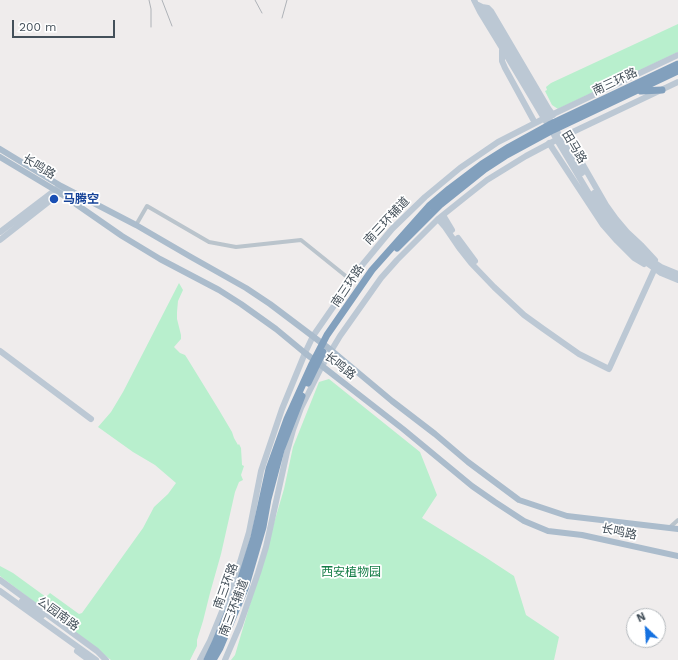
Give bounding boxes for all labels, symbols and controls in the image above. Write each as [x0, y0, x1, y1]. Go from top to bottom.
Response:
scale bar [14, 12, 117, 38]
text: 200 m [19, 20, 56, 34]
street label: 南三环路 [590, 65, 640, 99]
street label: 田马路 [559, 128, 589, 166]
street label: 长鸣路 [20, 152, 58, 182]
place label: 马腾空 [63, 192, 99, 206]
marker: 马腾空 [48, 193, 60, 205]
street label: 南三环辅道 [361, 194, 413, 248]
street label: 南三环路 [329, 262, 367, 310]
street label: 长鸣路 [321, 349, 359, 383]
street label: 长鸣路 [600, 521, 638, 543]
street label: 南三环路 [211, 561, 241, 611]
park label: 西安植物园 [321, 565, 381, 579]
street label: 南三环辅道 [217, 577, 251, 639]
street label: 公园南路 [34, 594, 82, 634]
north arrow [626, 608, 666, 648]
text: N [635, 610, 648, 625]

